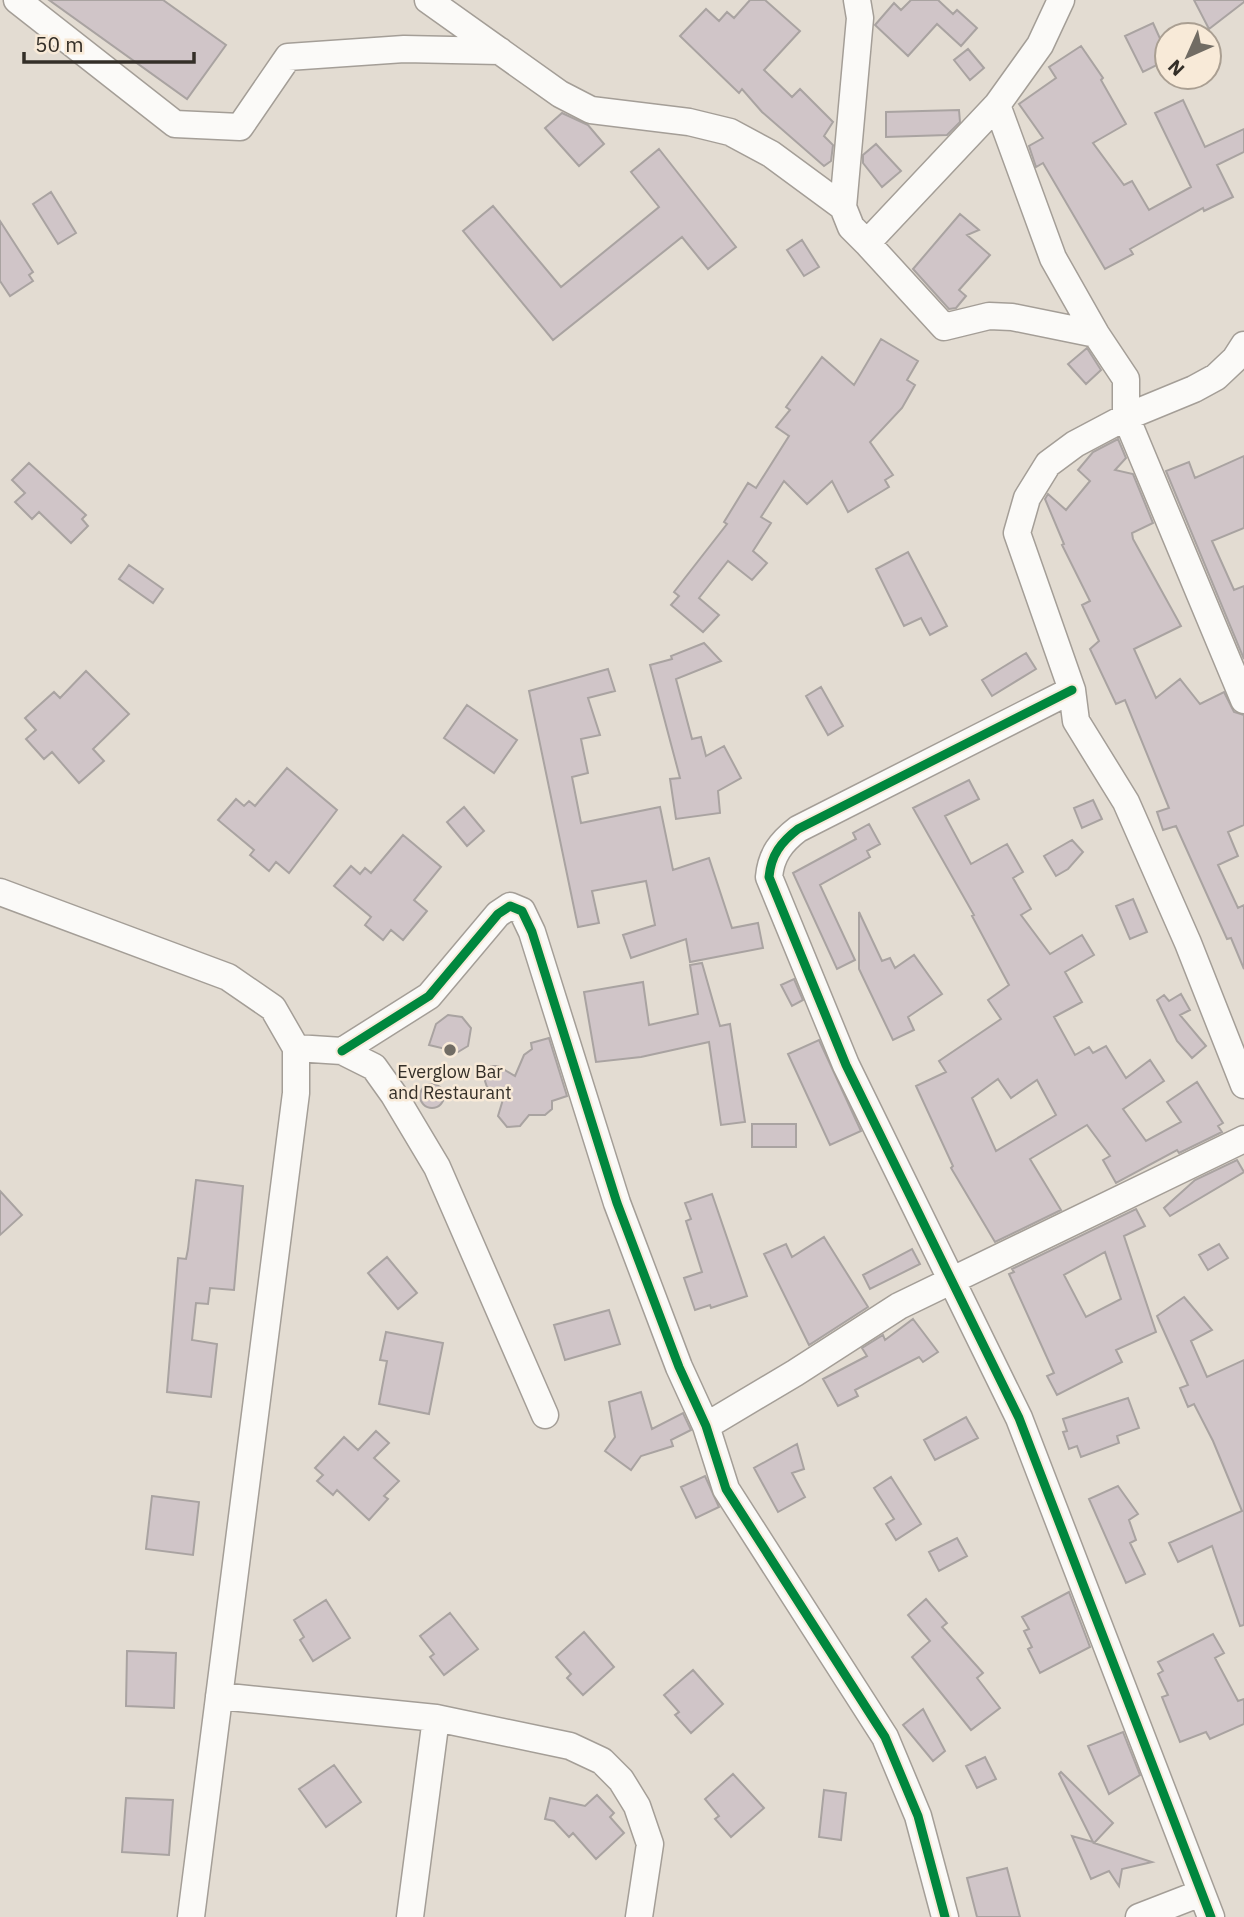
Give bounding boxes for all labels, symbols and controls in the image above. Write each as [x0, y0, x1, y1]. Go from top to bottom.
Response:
scale bar [24, 21, 194, 65]
north arrow [1153, 21, 1223, 91]
text: 50 m [35, 30, 84, 58]
text: N [1163, 55, 1189, 81]
marker: Everglow Bar and Restaurant [442, 1042, 458, 1058]
place label: Everglow Bar and Restaurant [388, 1060, 512, 1104]

